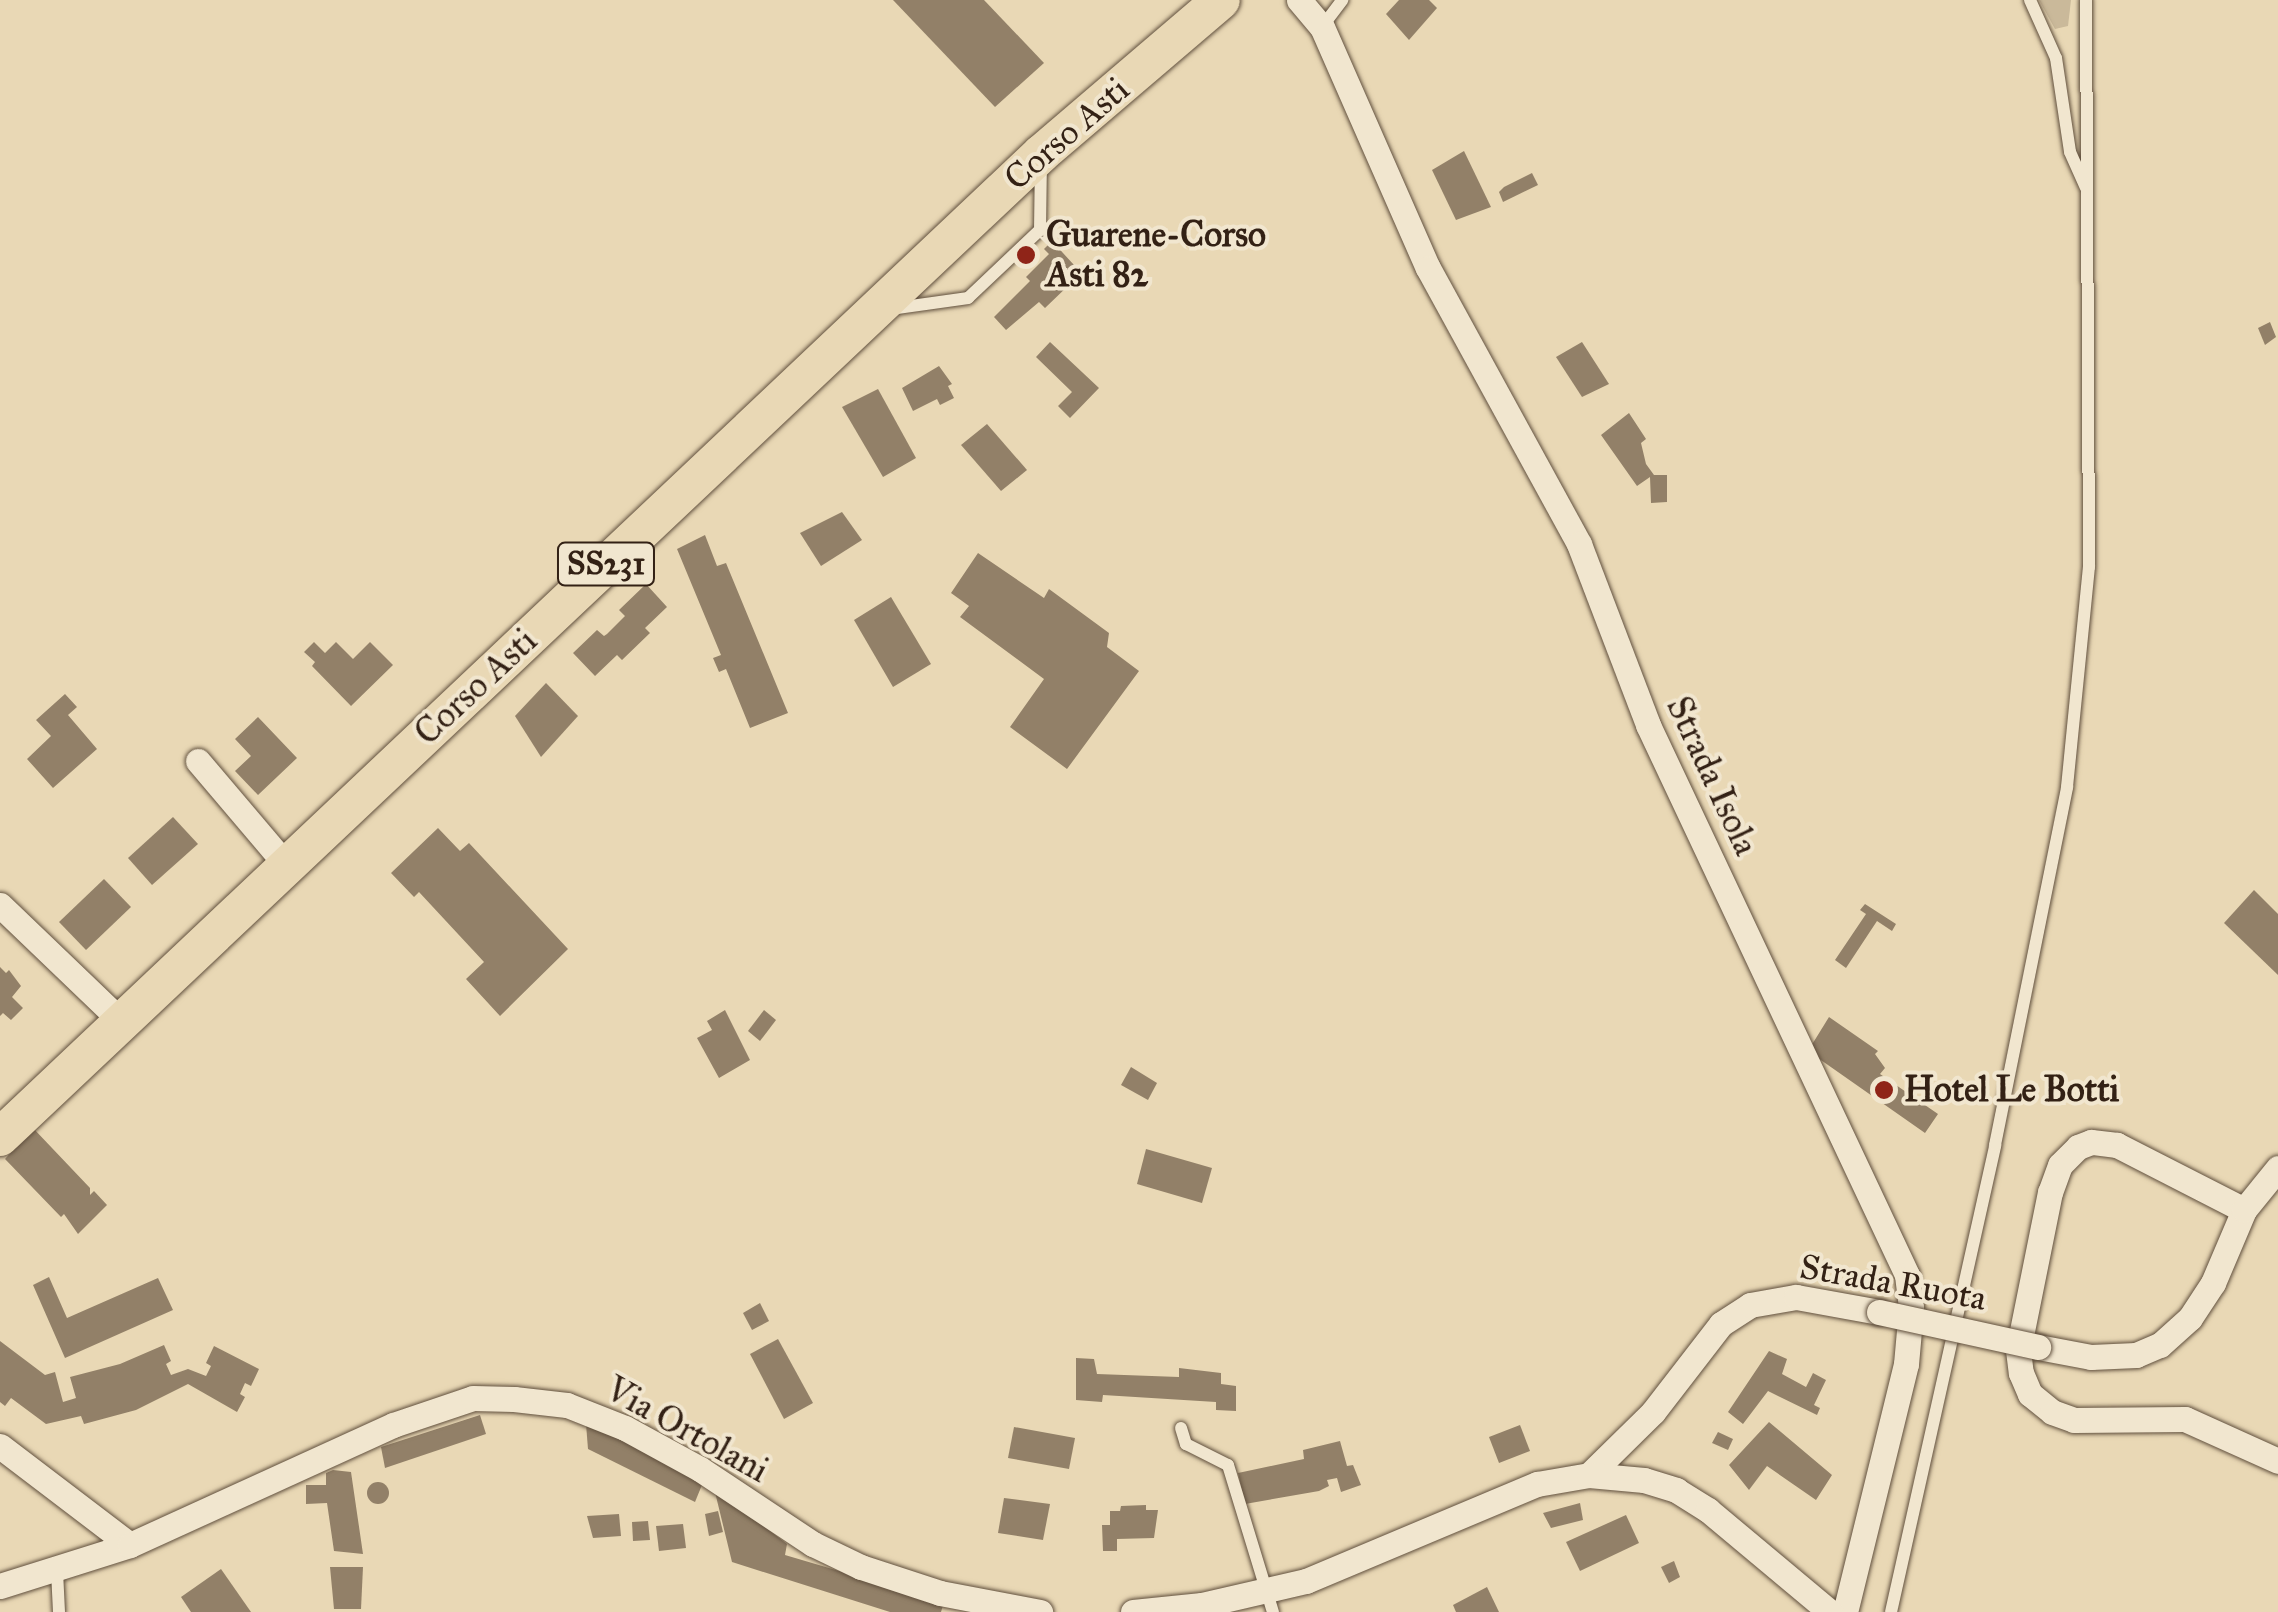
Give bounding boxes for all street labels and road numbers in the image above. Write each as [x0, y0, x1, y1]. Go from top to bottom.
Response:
street label: Corso Asti [996, 69, 1138, 199]
road number: SS231 [556, 537, 656, 591]
street label: Corso Asti [406, 620, 546, 754]
street label: Strada Isola [1657, 690, 1767, 862]
street label: Strada Ruota [1797, 1246, 1989, 1320]
street label: Via Ortolani [599, 1368, 775, 1492]

